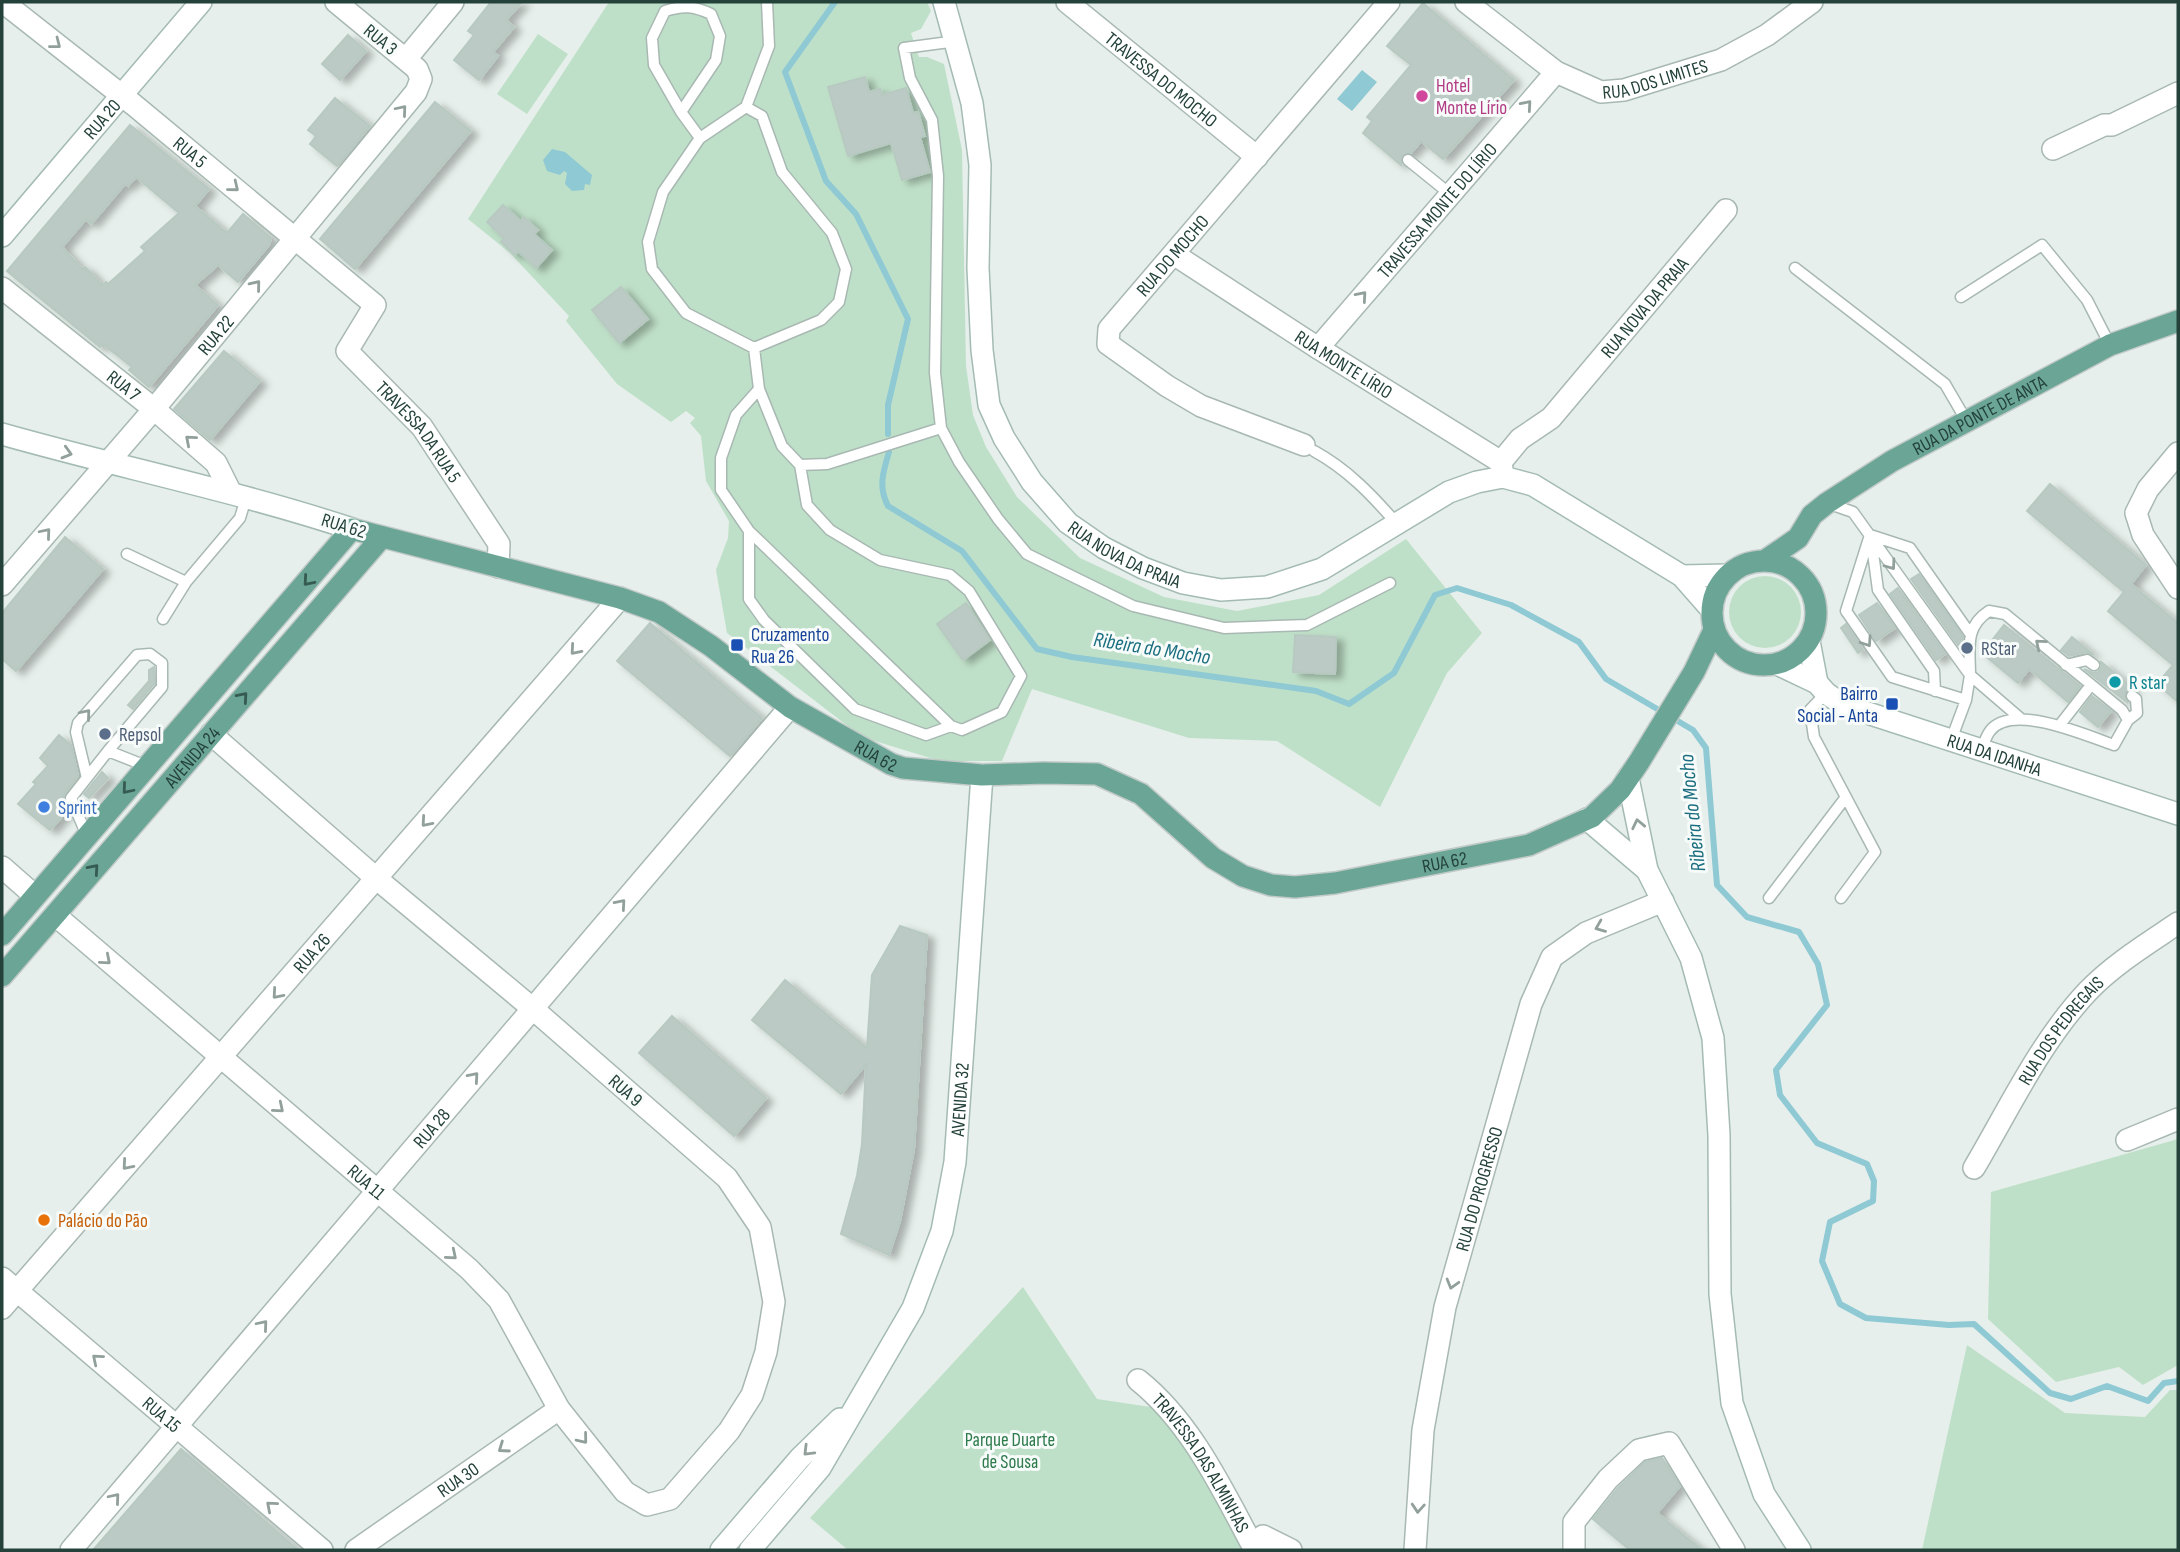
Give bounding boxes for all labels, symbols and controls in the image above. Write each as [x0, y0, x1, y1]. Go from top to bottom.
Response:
street label: RUA 3 [358, 20, 402, 61]
street label: TRAVESSA DO MOCHO [1100, 28, 1221, 133]
one-way arrow [48, 36, 61, 48]
street label: RUA DOS LIMITES [1602, 55, 1711, 105]
place label: Hotel Monte Lírio [1436, 75, 1507, 120]
marker: Hotel Monte Lírio [1414, 88, 1430, 104]
street label: RUA 20 [79, 95, 126, 144]
one-way arrow [1519, 101, 1531, 114]
one-way arrow [393, 105, 406, 117]
street label: RUA 5 [168, 132, 211, 174]
street label: TRAVESSA MONTE DO LÍRIO [1373, 139, 1503, 283]
one-way arrow [226, 178, 238, 191]
street label: RUA DO MOCHO [1132, 211, 1214, 302]
street label: RUA NOVA DA PRAIA [1597, 253, 1695, 363]
one-way arrow [248, 280, 260, 293]
one-way arrow [1354, 291, 1366, 304]
street label: RUA 22 [193, 311, 240, 360]
street label: RUA MONTE LÍRIO [1290, 326, 1396, 404]
street label: RUA 7 [102, 366, 145, 407]
street label: RUA DA PONTE DE ANTA [1909, 371, 2051, 461]
street label: TRAVESSA DA RUA 5 [370, 377, 465, 487]
one-way arrow [186, 436, 199, 448]
one-way arrow [61, 445, 73, 459]
street label: RUA 62 [318, 509, 369, 544]
street label: RUA NOVA DA PRAIA [1063, 516, 1184, 594]
one-way arrow [38, 528, 50, 541]
one-way arrow [1883, 557, 1895, 570]
one-way arrow [304, 572, 316, 585]
place label: Cruzamento Rua 26 [751, 624, 829, 669]
water label: Ribeira do Mocho [1092, 627, 1213, 670]
one-way arrow [1859, 634, 1872, 647]
marker: Cruzamento Rua 26 [729, 637, 745, 653]
place label: RStar [1981, 638, 2017, 661]
marker: RStar [1959, 640, 1975, 656]
one-way arrow [2036, 640, 2049, 652]
one-way arrow [571, 642, 583, 655]
place label: R star [2129, 672, 2167, 695]
marker: R star [2107, 674, 2123, 690]
place label: Bairro Social - Anta [1797, 683, 1878, 728]
one-way arrow [235, 692, 247, 705]
marker: Bairro Social - Anta [1884, 696, 1900, 712]
one-way arrow [78, 710, 90, 723]
street label: AVENIDA 24 [160, 722, 226, 794]
place label: Repsol [119, 724, 161, 747]
marker: Repsol [97, 726, 113, 742]
street label: RUA DA IDANHA [1944, 730, 2045, 782]
street label: RUA 62 [850, 736, 899, 778]
water label: Ribeira do Mocho [1674, 753, 1711, 873]
one-way arrow [122, 781, 135, 794]
place label: Sprint [58, 797, 97, 820]
marker: Sprint [36, 799, 52, 815]
one-way arrow [422, 814, 434, 827]
one-way arrow [1631, 818, 1646, 830]
street label: RUA 62 [1420, 847, 1469, 879]
one-way arrow [86, 864, 98, 877]
one-way arrow [613, 899, 626, 912]
one-way arrow [1595, 918, 1607, 932]
street label: RUA 26 [289, 929, 336, 978]
one-way arrow [98, 952, 111, 964]
street label: RUA DOS PEDREGAIS [2014, 972, 2109, 1089]
one-way arrow [273, 986, 285, 999]
street label: AVENIDA 32 [947, 1062, 975, 1138]
street label: RUA 9 [603, 1070, 647, 1112]
one-way arrow [465, 1072, 478, 1085]
one-way arrow [271, 1100, 284, 1112]
street label: RUA 28 [409, 1104, 456, 1153]
street label: RUA DO PROGRESSO [1451, 1124, 1509, 1254]
one-way arrow [123, 1157, 135, 1170]
street label: RUA 11 [342, 1160, 390, 1205]
place label: Palácio do Pão [58, 1210, 148, 1233]
marker: Palácio do Pão [36, 1212, 52, 1228]
one-way arrow [444, 1247, 457, 1259]
one-way arrow [1446, 1278, 1460, 1290]
one-way arrow [255, 1320, 267, 1333]
one-way arrow [93, 1354, 105, 1367]
street label: TRAVESSA DAS ALMINHAS [1147, 1389, 1254, 1537]
street label: RUA 15 [137, 1392, 185, 1438]
park label: Parque Duarte de Sousa [965, 1429, 1055, 1474]
one-way arrow [575, 1431, 587, 1444]
one-way arrow [498, 1440, 511, 1452]
one-way arrow [803, 1442, 816, 1455]
street label: RUA 30 [433, 1458, 484, 1503]
one-way arrow [107, 1494, 120, 1506]
one-way arrow [266, 1502, 279, 1514]
one-way arrow [1410, 1503, 1425, 1514]

